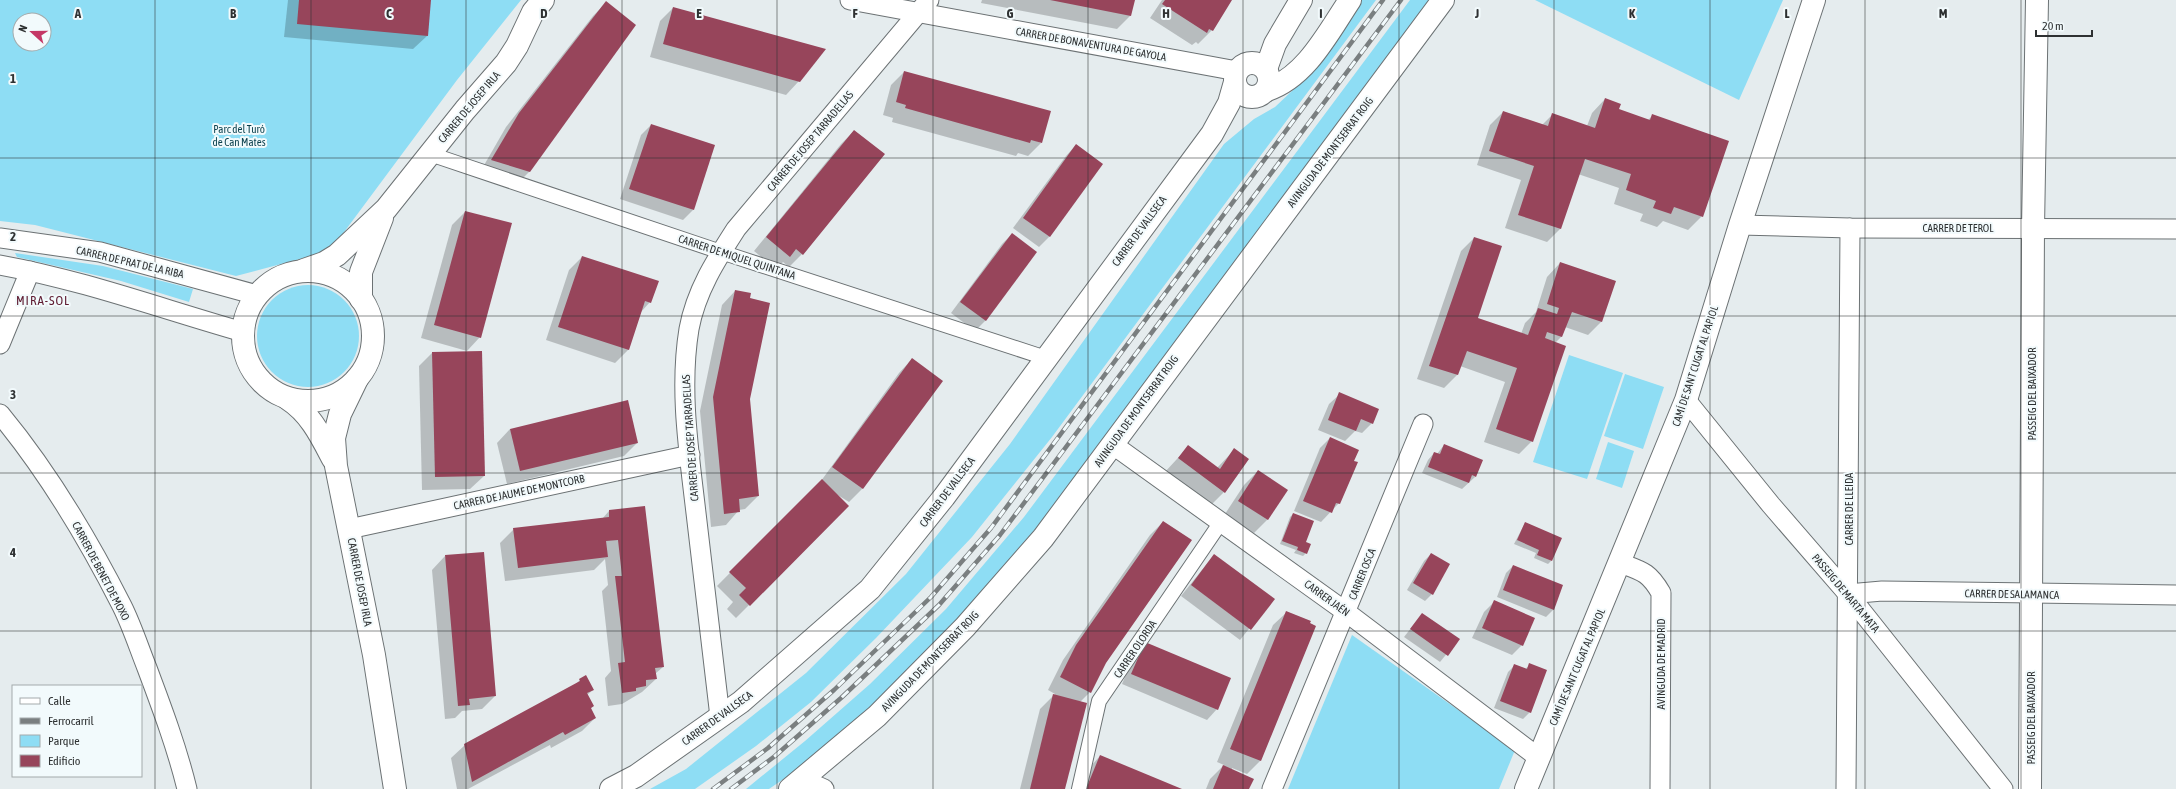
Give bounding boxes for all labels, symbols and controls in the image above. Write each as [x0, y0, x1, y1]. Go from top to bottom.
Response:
text: A [74, 6, 82, 21]
text: B [230, 6, 237, 21]
text: C [386, 6, 392, 21]
text: D [540, 6, 548, 21]
text: E [696, 6, 702, 21]
text: F [852, 6, 858, 21]
text: G [1007, 6, 1014, 21]
text: H [1162, 6, 1170, 21]
text: I [1319, 6, 1323, 21]
text: J [1474, 6, 1479, 21]
text: K [1629, 6, 1636, 21]
text: L [1784, 6, 1790, 21]
text: M [1939, 6, 1948, 21]
north arrow [12, 12, 52, 52]
scale bar [2036, 12, 2092, 38]
text: 20 m [2042, 19, 2064, 33]
text: N [16, 23, 29, 34]
street label: CARRER DE BONAVENTURA DE GAYOLA [1015, 25, 1168, 63]
street label: CARRER DE JOSEP IRLA [436, 68, 503, 145]
text: 1 [10, 71, 16, 86]
street label: CARRER DE JOSEP TARRADELLAS [765, 88, 856, 194]
street label: AVINGUDA DE MONTSERRAT ROIG [1285, 94, 1375, 209]
park label: Parc del Turó de Can Mates [212, 123, 266, 148]
street label: CARRER DE VALLSECA [1109, 193, 1169, 269]
street label: CARRER DE TEROL [1923, 222, 1994, 234]
text: 2 [10, 229, 16, 244]
street label: CARRER DE MIQUEL QUINTANA [677, 232, 798, 282]
street label: CARRER DE PRAT DE LA RIBA [75, 244, 186, 280]
district label: MIRA-SOL [16, 293, 70, 308]
street label: CAMÍ DE SANT CUGAT AL PAPIOL [1670, 303, 1720, 428]
street label: PASSEIG DEL BAIXADOR [2026, 347, 2038, 440]
street label: AVINGUDA DE MONTSERRAT ROIG [1092, 353, 1181, 469]
street label: CARRER DE JOSEP TARRADELLAS [680, 374, 700, 502]
text: 3 [10, 387, 16, 402]
street label: CARRER DE VALLSECA [917, 454, 977, 529]
street label: CARRER DE JAUME DE MONTCORB [452, 472, 586, 512]
street label: CARRER DE LLEIDA [1843, 472, 1855, 545]
street label: CARRER DE BENET DE MOXO [70, 520, 132, 622]
street label: CARRER DE JOSEP IRLA [346, 537, 375, 628]
text: 4 [9, 545, 16, 560]
street label: CARRER OSCA [1346, 546, 1378, 601]
street label: PASSEIG DE MARTA MATA [1810, 551, 1883, 635]
street label: CARRER JAÉN [1302, 578, 1352, 618]
street label: CARRER DE SALAMANCA [1965, 587, 2060, 601]
street label: CAMÍ DE SANT CUGAT AL PAPIOL [1547, 606, 1607, 727]
street label: AVINGUDA DE MONTSERRAT ROIG [879, 608, 981, 714]
street label: CARRER OLORDA [1111, 617, 1159, 680]
street label: AVINGUDA DE MADRID [1655, 619, 1667, 709]
street label: PASSEIG DEL BAIXADOR [2025, 671, 2037, 764]
legend [12, 685, 142, 777]
street label: CARRER DE VALLSECA [679, 688, 755, 748]
text: Calle [48, 694, 71, 708]
text: Ferrocarril [48, 714, 95, 728]
text: Parque [48, 734, 80, 748]
text: Edificio [48, 754, 81, 768]

